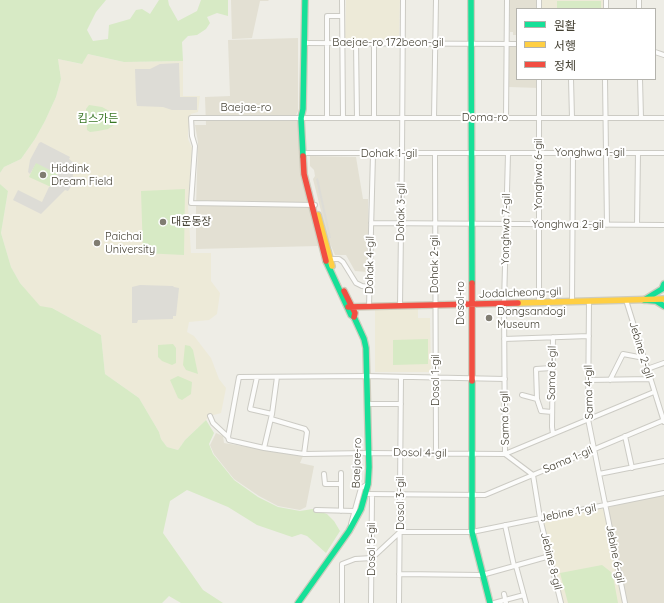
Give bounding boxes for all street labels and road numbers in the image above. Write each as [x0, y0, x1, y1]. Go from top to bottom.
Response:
street label: Baejae-ro 172beon-gil [332, 36, 444, 50]
street label: Baejae-ro [221, 101, 271, 115]
street label: Doma-ro [462, 111, 508, 125]
street label: Yonghwa 6-gil [532, 138, 546, 210]
street label: Yonghwa 1-gil [555, 146, 625, 160]
street label: Dohak 1-gil [361, 147, 417, 161]
street label: Dohak 3-gil [394, 183, 408, 241]
street label: Yonghwa 7-gil [499, 193, 513, 265]
street label: Yonghwa 2-gil [532, 218, 604, 232]
street label: Dohak 2-gil [428, 235, 442, 293]
street label: Dohak 4-gil [363, 236, 377, 294]
street label: Dosol-ro [454, 281, 468, 325]
street label: Jodalcheong-gil [478, 285, 562, 301]
street label: Jebine 2-gil [626, 320, 656, 380]
street label: Sama 8-gil [545, 346, 559, 400]
street label: Dosol 1-gil [429, 354, 443, 406]
street label: Sama 4-gil [582, 365, 596, 419]
street label: Sama 6-gil [498, 391, 512, 445]
street label: Baejae-ro [350, 437, 364, 489]
street label: Sama 1-gil [541, 444, 595, 476]
street label: Dosol 4-gil [393, 446, 447, 460]
street label: Dosol 3-gil [394, 476, 408, 530]
street label: Jebine 1-gil [539, 501, 597, 525]
street label: Dosol 5-gil [365, 522, 379, 576]
street label: Jebine 6-gil [603, 524, 627, 584]
street label: Jebine 8-gil [537, 531, 565, 591]

